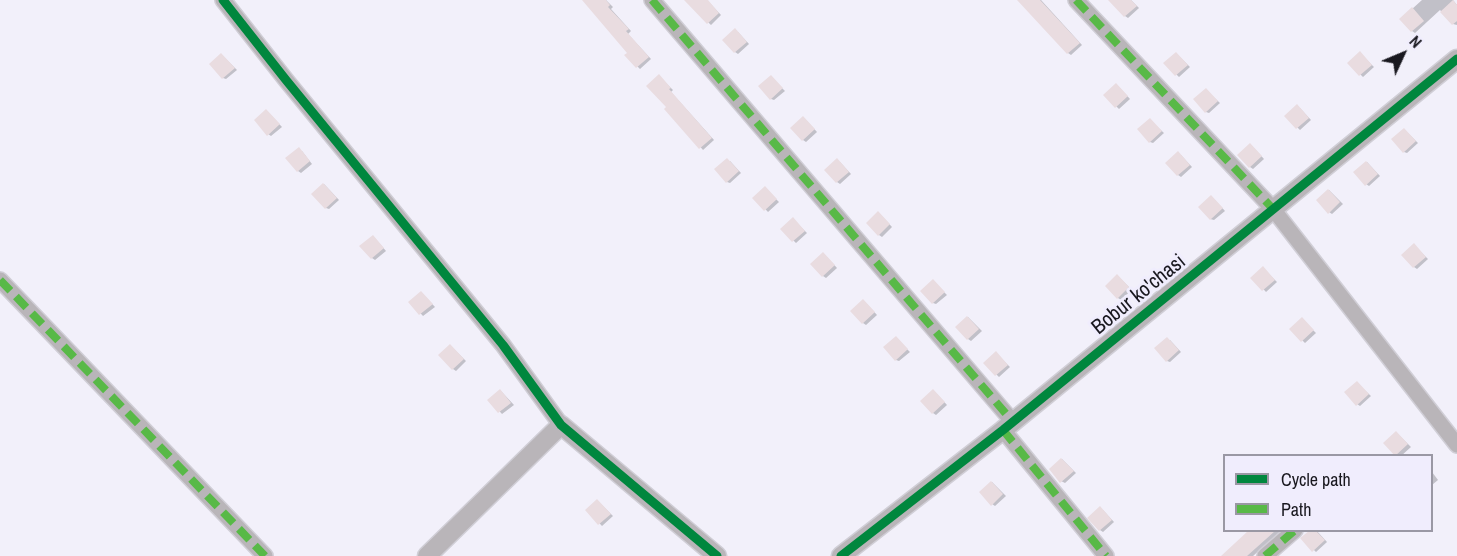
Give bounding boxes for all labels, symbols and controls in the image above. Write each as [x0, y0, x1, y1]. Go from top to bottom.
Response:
north arrow [1373, 24, 1433, 84]
text: N [1405, 30, 1427, 53]
street label: Bobur ko'chasi [1087, 250, 1191, 340]
legend [1223, 454, 1433, 532]
text: Cycle path [1281, 467, 1351, 492]
text: Path [1281, 497, 1311, 522]

